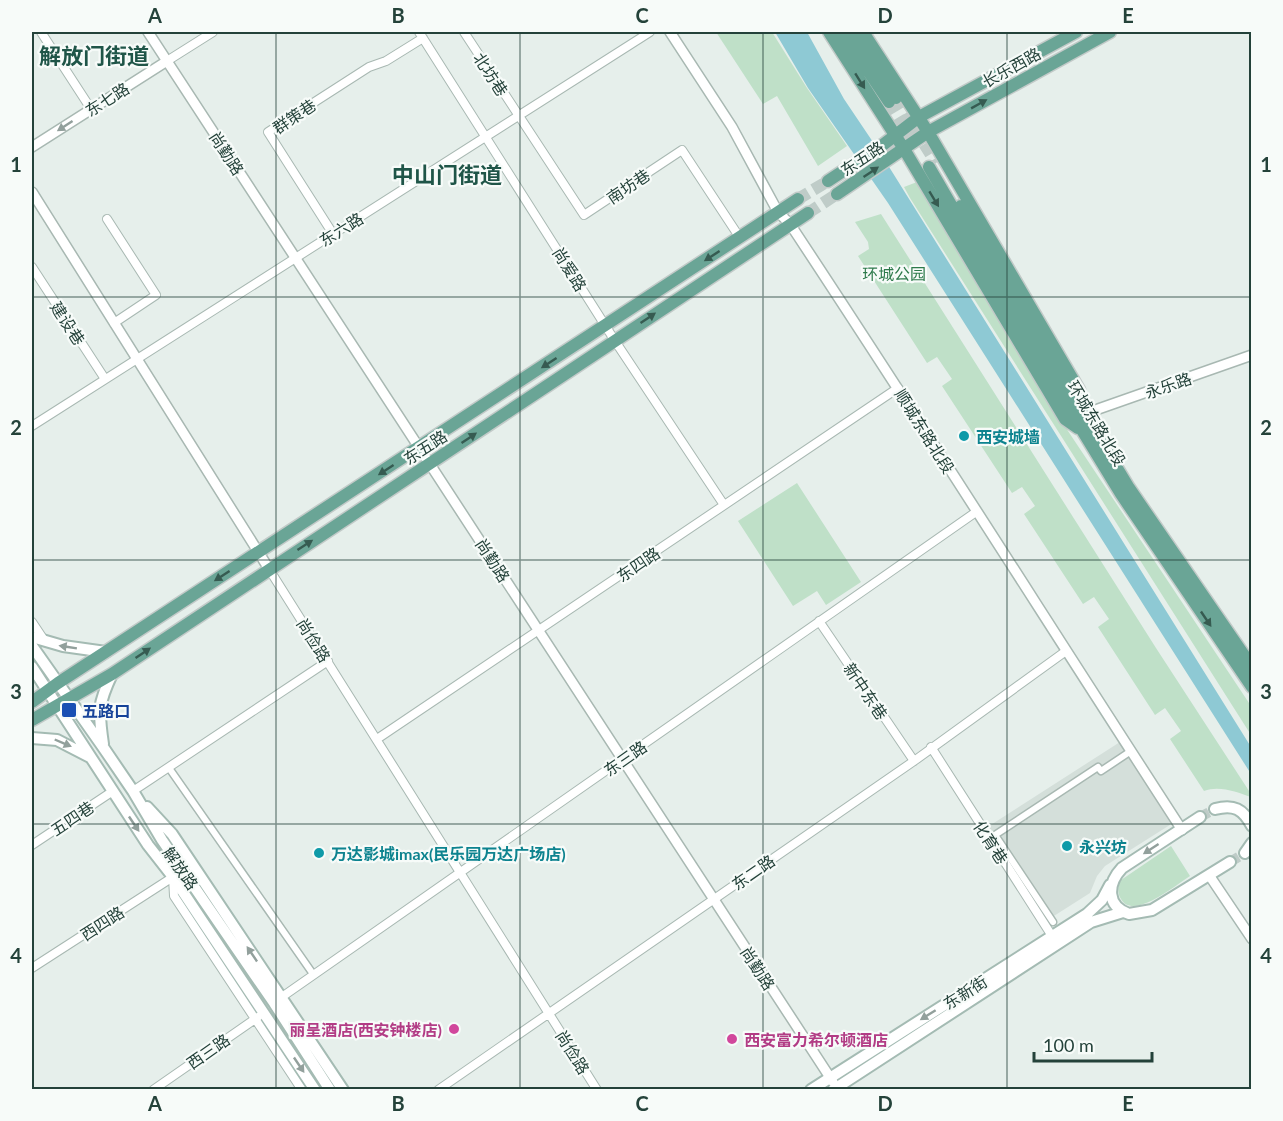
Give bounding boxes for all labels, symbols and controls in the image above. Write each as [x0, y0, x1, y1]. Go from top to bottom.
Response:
text: A [147, 3, 162, 27]
text: B [391, 3, 405, 27]
text: C [635, 3, 649, 27]
text: D [877, 3, 893, 27]
text: E [1122, 3, 1134, 27]
district label: 解放门街道 [39, 42, 149, 69]
street label: 长乐西路 [978, 43, 1044, 91]
street label: 北坊巷 [470, 49, 512, 99]
one-way arrow [855, 73, 866, 89]
street label: 东七路 [82, 78, 132, 120]
street label: 群策巷 [269, 95, 319, 137]
one-way arrow [971, 99, 988, 109]
one-way arrow [56, 120, 73, 131]
street label: 尚勤路 [206, 128, 248, 178]
street label: 东五路 [837, 137, 887, 179]
text: 1 [10, 152, 22, 176]
text: 1 [1260, 152, 1272, 176]
district label: 中山门街道 [392, 161, 502, 188]
street label: 南坊巷 [603, 165, 653, 207]
one-way arrow [862, 166, 878, 178]
one-way arrow [929, 191, 940, 207]
street label: 东六路 [316, 208, 366, 250]
street label: 尚爱路 [549, 244, 591, 294]
one-way arrow [704, 250, 720, 261]
park label: 环城公园 [862, 264, 926, 283]
street label: 建设巷 [47, 298, 89, 348]
one-way arrow [640, 313, 656, 324]
one-way arrow [541, 357, 557, 368]
street label: 永乐路 [1142, 368, 1194, 402]
street label: 环城东路北段 [1064, 377, 1130, 469]
street label: 顺城东路北段 [892, 385, 958, 477]
text: 2 [10, 415, 22, 439]
text: 2 [1260, 415, 1272, 439]
street label: 东五路 [400, 426, 450, 468]
place label: 西安城墙 [976, 427, 1040, 446]
marker: 西安城墙 [957, 429, 971, 443]
one-way arrow [460, 432, 476, 444]
one-way arrow [378, 464, 394, 475]
street label: 尚勤路 [472, 535, 514, 585]
one-way arrow [297, 540, 314, 551]
street label: 东四路 [613, 543, 663, 585]
one-way arrow [214, 570, 230, 581]
one-way arrow [1200, 611, 1212, 627]
street label: 尚俭路 [293, 615, 335, 665]
one-way arrow [59, 642, 78, 651]
one-way arrow [135, 648, 151, 659]
street label: 新中东巷 [840, 659, 892, 723]
text: 3 [10, 679, 22, 703]
text: 3 [1260, 679, 1272, 703]
marker: 五路口 [60, 701, 78, 719]
place label: 五路口 [82, 701, 130, 720]
street label: 东三路 [600, 736, 650, 780]
one-way arrow [54, 738, 72, 748]
street label: 五四巷 [47, 797, 97, 839]
one-way arrow [129, 816, 140, 832]
street label: 化育巷 [970, 817, 1012, 867]
place label: 永兴坊 [1079, 837, 1127, 856]
marker: 永兴坊 [1060, 839, 1074, 853]
street label: 解放路 [159, 843, 203, 893]
place label: 万达影城imax(民乐园万达广场店) [331, 844, 566, 863]
one-way arrow [1143, 844, 1160, 855]
marker: 万达影城imax(民乐园万达广场店) [312, 846, 326, 860]
street label: 东二路 [728, 850, 778, 894]
street label: 西四路 [77, 902, 127, 944]
text: 4 [10, 943, 22, 967]
street label: 尚勤路 [737, 943, 779, 993]
text: 4 [1260, 943, 1272, 967]
one-way arrow [246, 946, 258, 962]
street label: 东新街 [940, 971, 990, 1013]
one-way arrow [920, 1010, 936, 1021]
place label: 丽呈酒店(西安钟楼店) [289, 1020, 442, 1039]
marker: 丽呈酒店(西安钟楼店) [447, 1022, 461, 1036]
scale bar [1034, 1025, 1152, 1063]
street label: 尚俭路 [552, 1027, 594, 1077]
street label: 西三路 [183, 1029, 233, 1073]
place label: 西安富力希尔顿酒店 [744, 1030, 888, 1049]
marker: 西安富力希尔顿酒店 [725, 1032, 739, 1046]
text: 100 m [1043, 1034, 1094, 1056]
one-way arrow [293, 1057, 305, 1073]
text: A [147, 1091, 162, 1115]
text: B [391, 1091, 405, 1115]
text: C [635, 1091, 649, 1115]
text: D [877, 1091, 893, 1115]
text: E [1122, 1091, 1134, 1115]

